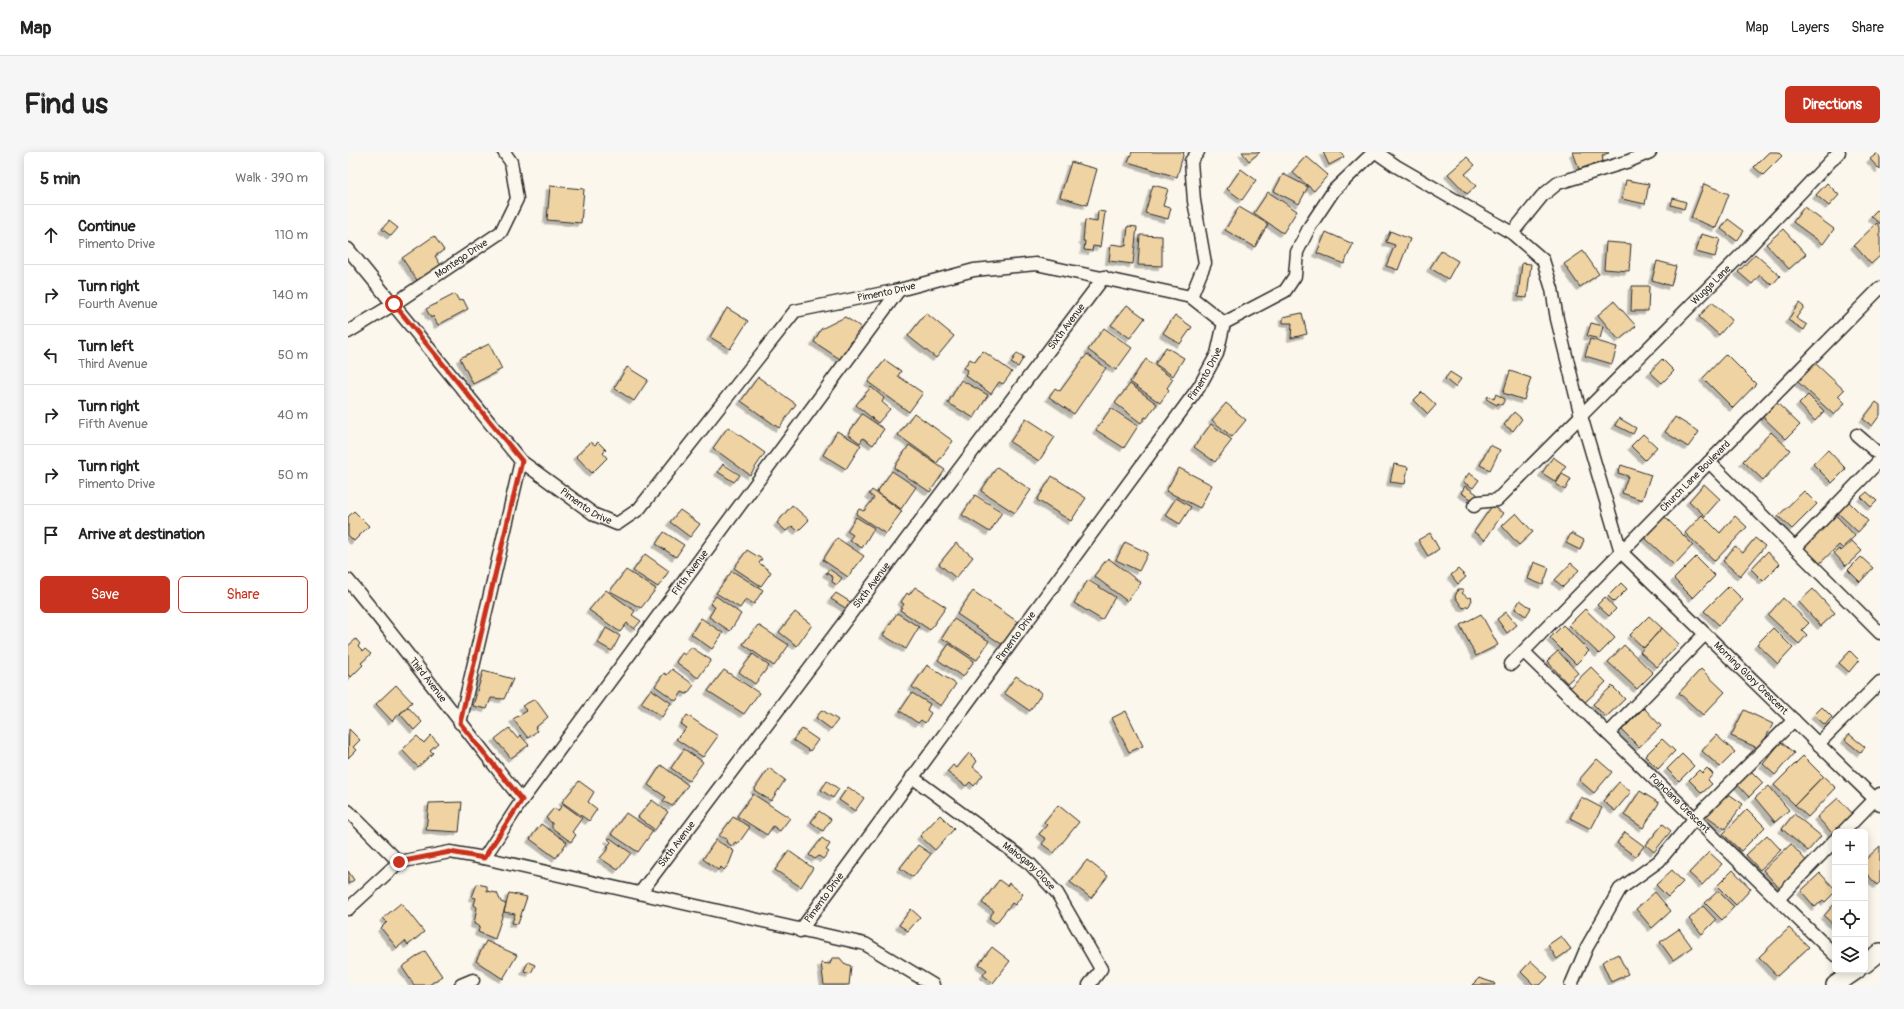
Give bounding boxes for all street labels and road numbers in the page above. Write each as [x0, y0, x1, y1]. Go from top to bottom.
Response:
street label: Montego Drive [433, 237, 490, 281]
street label: Wugga Lane [1689, 263, 1733, 307]
street label: Pimento Drive [856, 280, 917, 304]
street label: Sixth Avenue [1045, 301, 1088, 352]
street label: Pimento Drive [1185, 346, 1224, 403]
street label: Church Lane Boulevard [1658, 438, 1733, 514]
street label: Pimento Drive [558, 485, 613, 527]
street label: Fifth Avenue [669, 548, 711, 598]
street label: Sixth Avenue [851, 560, 893, 611]
street label: Pimento Drive [994, 609, 1038, 664]
street label: Morning Glory Crescent [1711, 639, 1791, 718]
street label: Third Avenue [407, 655, 449, 705]
street label: Poinciana Crescent [1646, 771, 1713, 836]
street label: Sixth Avenue [656, 819, 698, 870]
street label: Mahogany Close [1000, 840, 1057, 893]
street label: Pimento Drive [802, 870, 847, 925]

